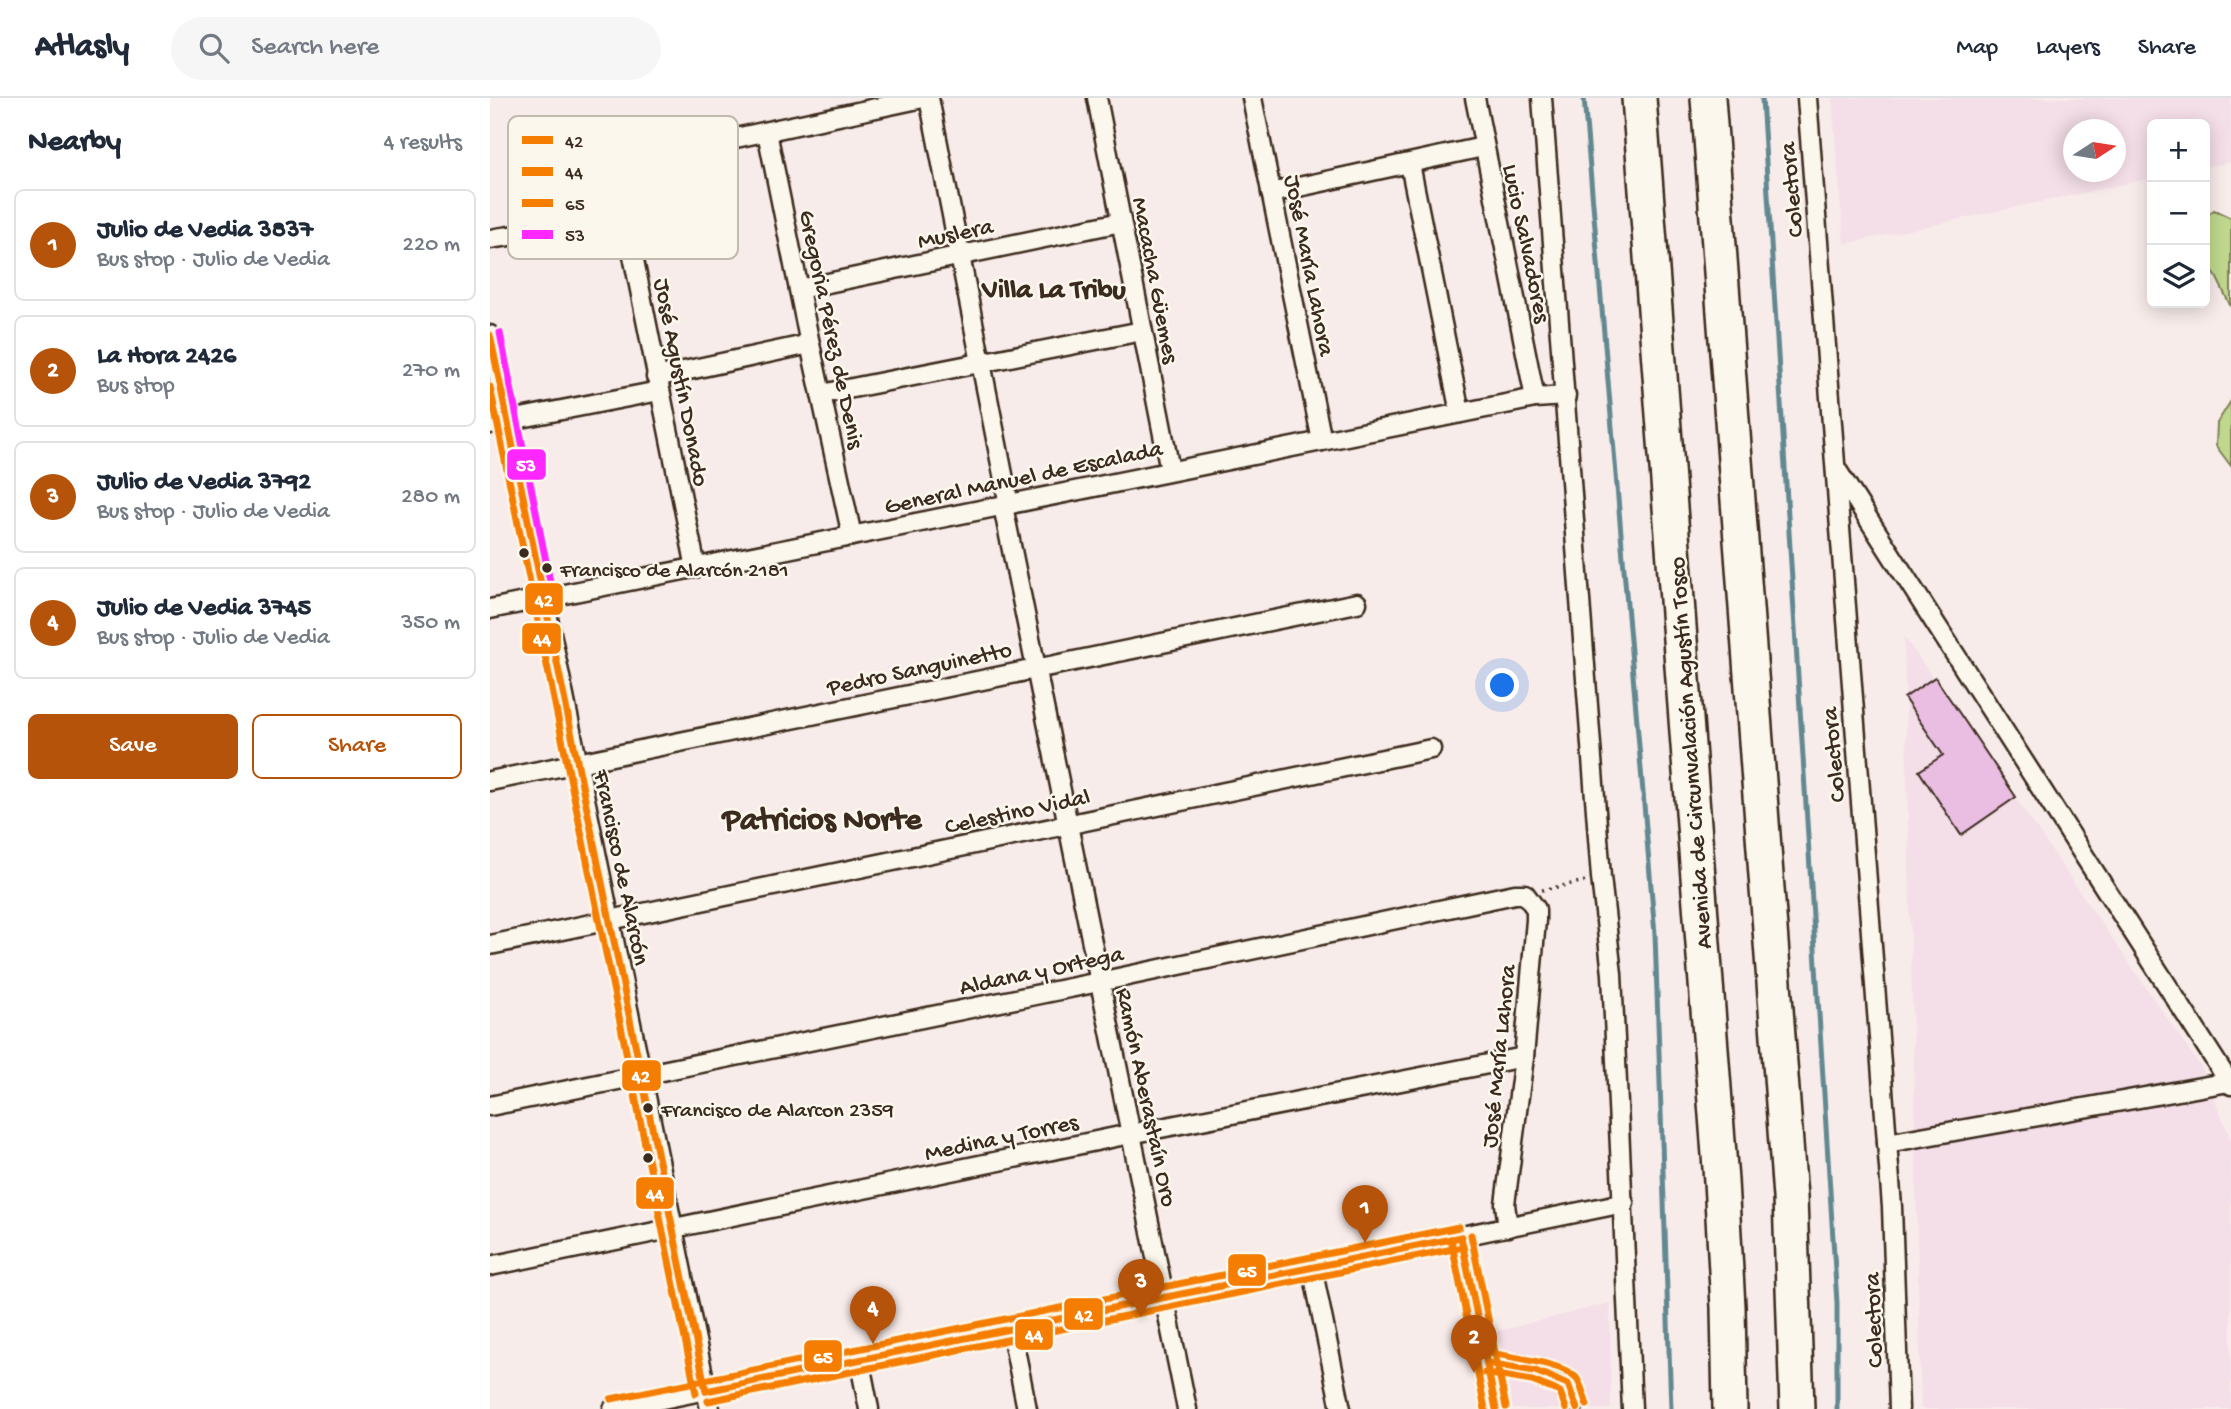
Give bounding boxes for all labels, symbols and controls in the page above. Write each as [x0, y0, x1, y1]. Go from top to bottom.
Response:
search box [171, 17, 661, 80]
text: Atlasly [35, 29, 129, 67]
icon: search [195, 29, 233, 67]
text: Search here [251, 33, 379, 64]
text: Map [1956, 34, 1998, 63]
text: Layers [2036, 34, 2100, 63]
text: Share [2138, 34, 2196, 63]
legend [508, 116, 738, 259]
north arrow [2063, 119, 2126, 182]
map controls [2147, 119, 2210, 308]
button: + [2147, 119, 2210, 182]
text: Nearby [28, 126, 121, 161]
text: 4 results [383, 130, 462, 157]
text: 42 [565, 132, 583, 155]
street label: Colectora [1775, 140, 1812, 238]
street label: Lucio Salvadores [1494, 162, 1556, 327]
text: 44 [565, 163, 583, 186]
street label: José María Lahora [1276, 173, 1339, 359]
button: − [2147, 182, 2210, 245]
text: 65 [565, 195, 585, 218]
street label: Macacha Güemes [1123, 195, 1184, 367]
street label: Gregoria Pérez de Denis [790, 208, 869, 453]
street label: Muslera [915, 213, 997, 258]
text: Julio de Vedia 3837 [97, 216, 313, 247]
text: 53 [565, 226, 585, 249]
text: 1 [48, 232, 58, 259]
text: 220 m [403, 232, 460, 259]
button: layers [2147, 245, 2210, 308]
text: Bus stop · Julio de Vedia [97, 247, 330, 274]
district label: Villa La Tribu [980, 275, 1126, 308]
street label: José Agustín Donado [645, 276, 714, 489]
text: La Hora 2426 [97, 342, 236, 373]
text: 2 [47, 358, 59, 385]
text: 270 m [402, 358, 460, 385]
text: Bus stop [97, 373, 175, 400]
street label: General Manuel de Escalada [882, 436, 1166, 523]
line badge: 53 [506, 448, 547, 481]
text: 53 [516, 456, 536, 479]
text: Julio de Vedia 3792 [97, 468, 311, 499]
text: 3 [47, 484, 59, 511]
text: 280 m [401, 484, 460, 511]
text: Bus stop · Julio de Vedia [97, 499, 330, 526]
unlabelled marker [517, 546, 531, 560]
street label: Avenida de Circunvalación Agustín Tosco [1664, 556, 1721, 950]
place label: Francisco de Alarcón 2181 [559, 559, 789, 585]
marker: Francisco de Alarcón 2181 [540, 561, 554, 575]
line badge: 42 [524, 582, 564, 616]
text: 42 [534, 591, 554, 614]
text: Julio de Vedia 3745 [97, 594, 311, 625]
text: 4 [48, 610, 58, 637]
text: 350 m [401, 610, 460, 637]
line badge: 44 [521, 622, 562, 655]
text: Bus stop · Julio de Vedia [97, 625, 330, 652]
text: 44 [532, 630, 552, 653]
street label: Pedro Sanguinetto [824, 637, 1015, 704]
your location [1485, 668, 1519, 702]
street label: Colectora [1817, 705, 1854, 803]
button: Save [28, 714, 238, 779]
button: Share [252, 714, 462, 779]
street label: Francisco de Alarcón [584, 766, 655, 969]
street label: Celestino Vidal [942, 784, 1093, 843]
district label: Patricios Norte [721, 803, 923, 841]
street label: Aldana y Ortega [957, 941, 1127, 1004]
street label: José María Lahora [1476, 963, 1525, 1149]
street label: Ramón Aberastaín Oro [1107, 986, 1182, 1210]
line badge: 42 [621, 1059, 662, 1092]
text: 42 [631, 1067, 651, 1090]
place label: Francisco de Alarcon 2359 [660, 1099, 894, 1125]
marker: Francisco de Alarcon 2359 [641, 1101, 655, 1115]
street label: Medina y Torres [922, 1109, 1082, 1170]
unlabelled marker [641, 1151, 655, 1165]
line badge: 44 [635, 1176, 675, 1210]
text: 44 [645, 1185, 665, 1208]
pin: 1 [1342, 1185, 1388, 1243]
line badge: 65 [1227, 1253, 1267, 1287]
pin: 3 [1118, 1259, 1164, 1317]
text: 65 [1237, 1262, 1257, 1285]
street label: Colectora [1859, 1271, 1892, 1368]
pin: 4 [850, 1286, 896, 1344]
line badge: 42 [1063, 1297, 1104, 1331]
text: 42 [1074, 1306, 1094, 1329]
pin: 2 [1451, 1315, 1497, 1373]
line badge: 44 [1014, 1318, 1054, 1351]
text: 44 [1024, 1326, 1044, 1349]
line badge: 65 [803, 1339, 843, 1373]
text: 65 [813, 1348, 833, 1371]

